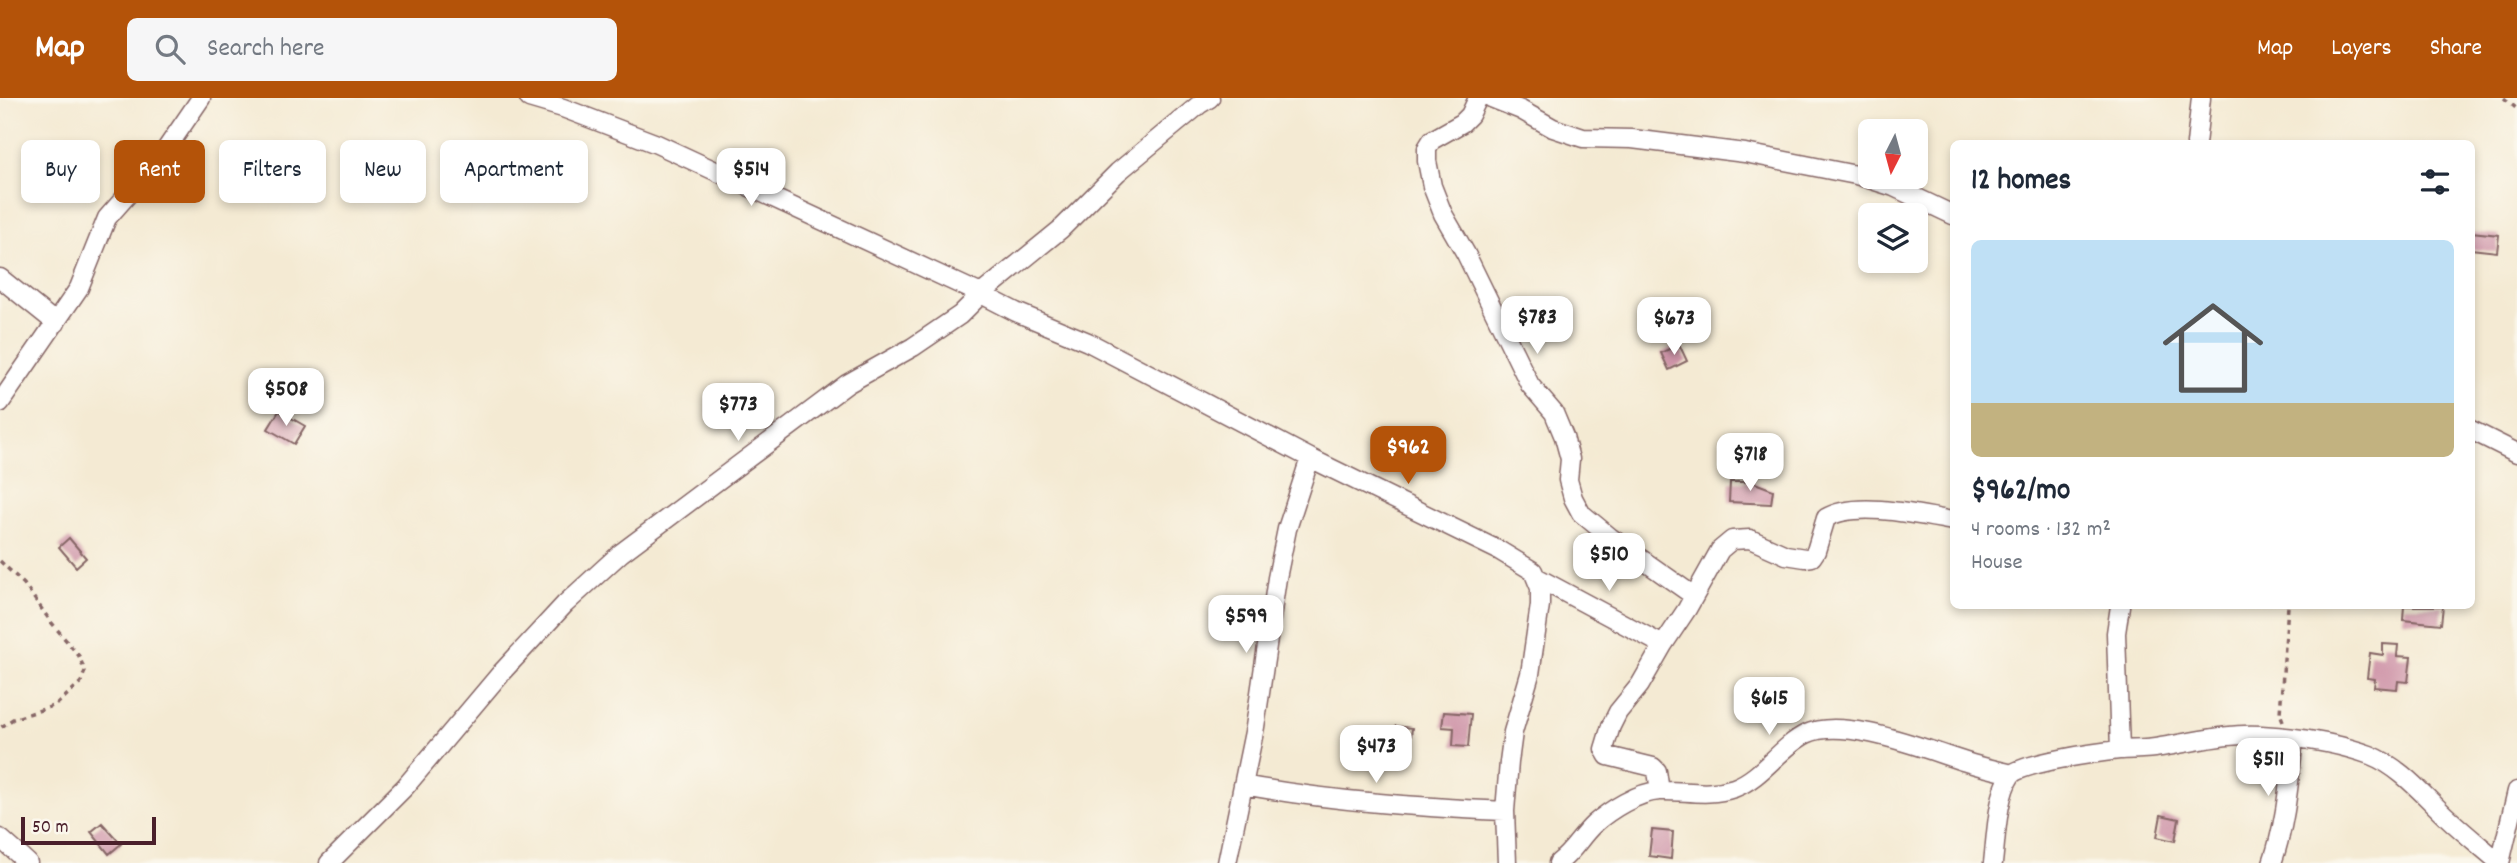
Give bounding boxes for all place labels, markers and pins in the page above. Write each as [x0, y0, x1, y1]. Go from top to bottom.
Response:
pin: $514 [710, 148, 792, 208]
pin: $783 [1496, 296, 1578, 356]
pin: $673 [1633, 298, 1715, 357]
pin: $508 [245, 368, 327, 428]
pin: $773 [697, 384, 779, 443]
pin: $962 [1367, 426, 1449, 486]
pin: $718 [1709, 434, 1791, 493]
pin: $510 [1568, 533, 1650, 593]
pin: $599 [1205, 596, 1287, 655]
pin: $615 [1728, 678, 1810, 737]
pin: $473 [1335, 726, 1417, 785]
pin: $511 [2227, 738, 2309, 798]

